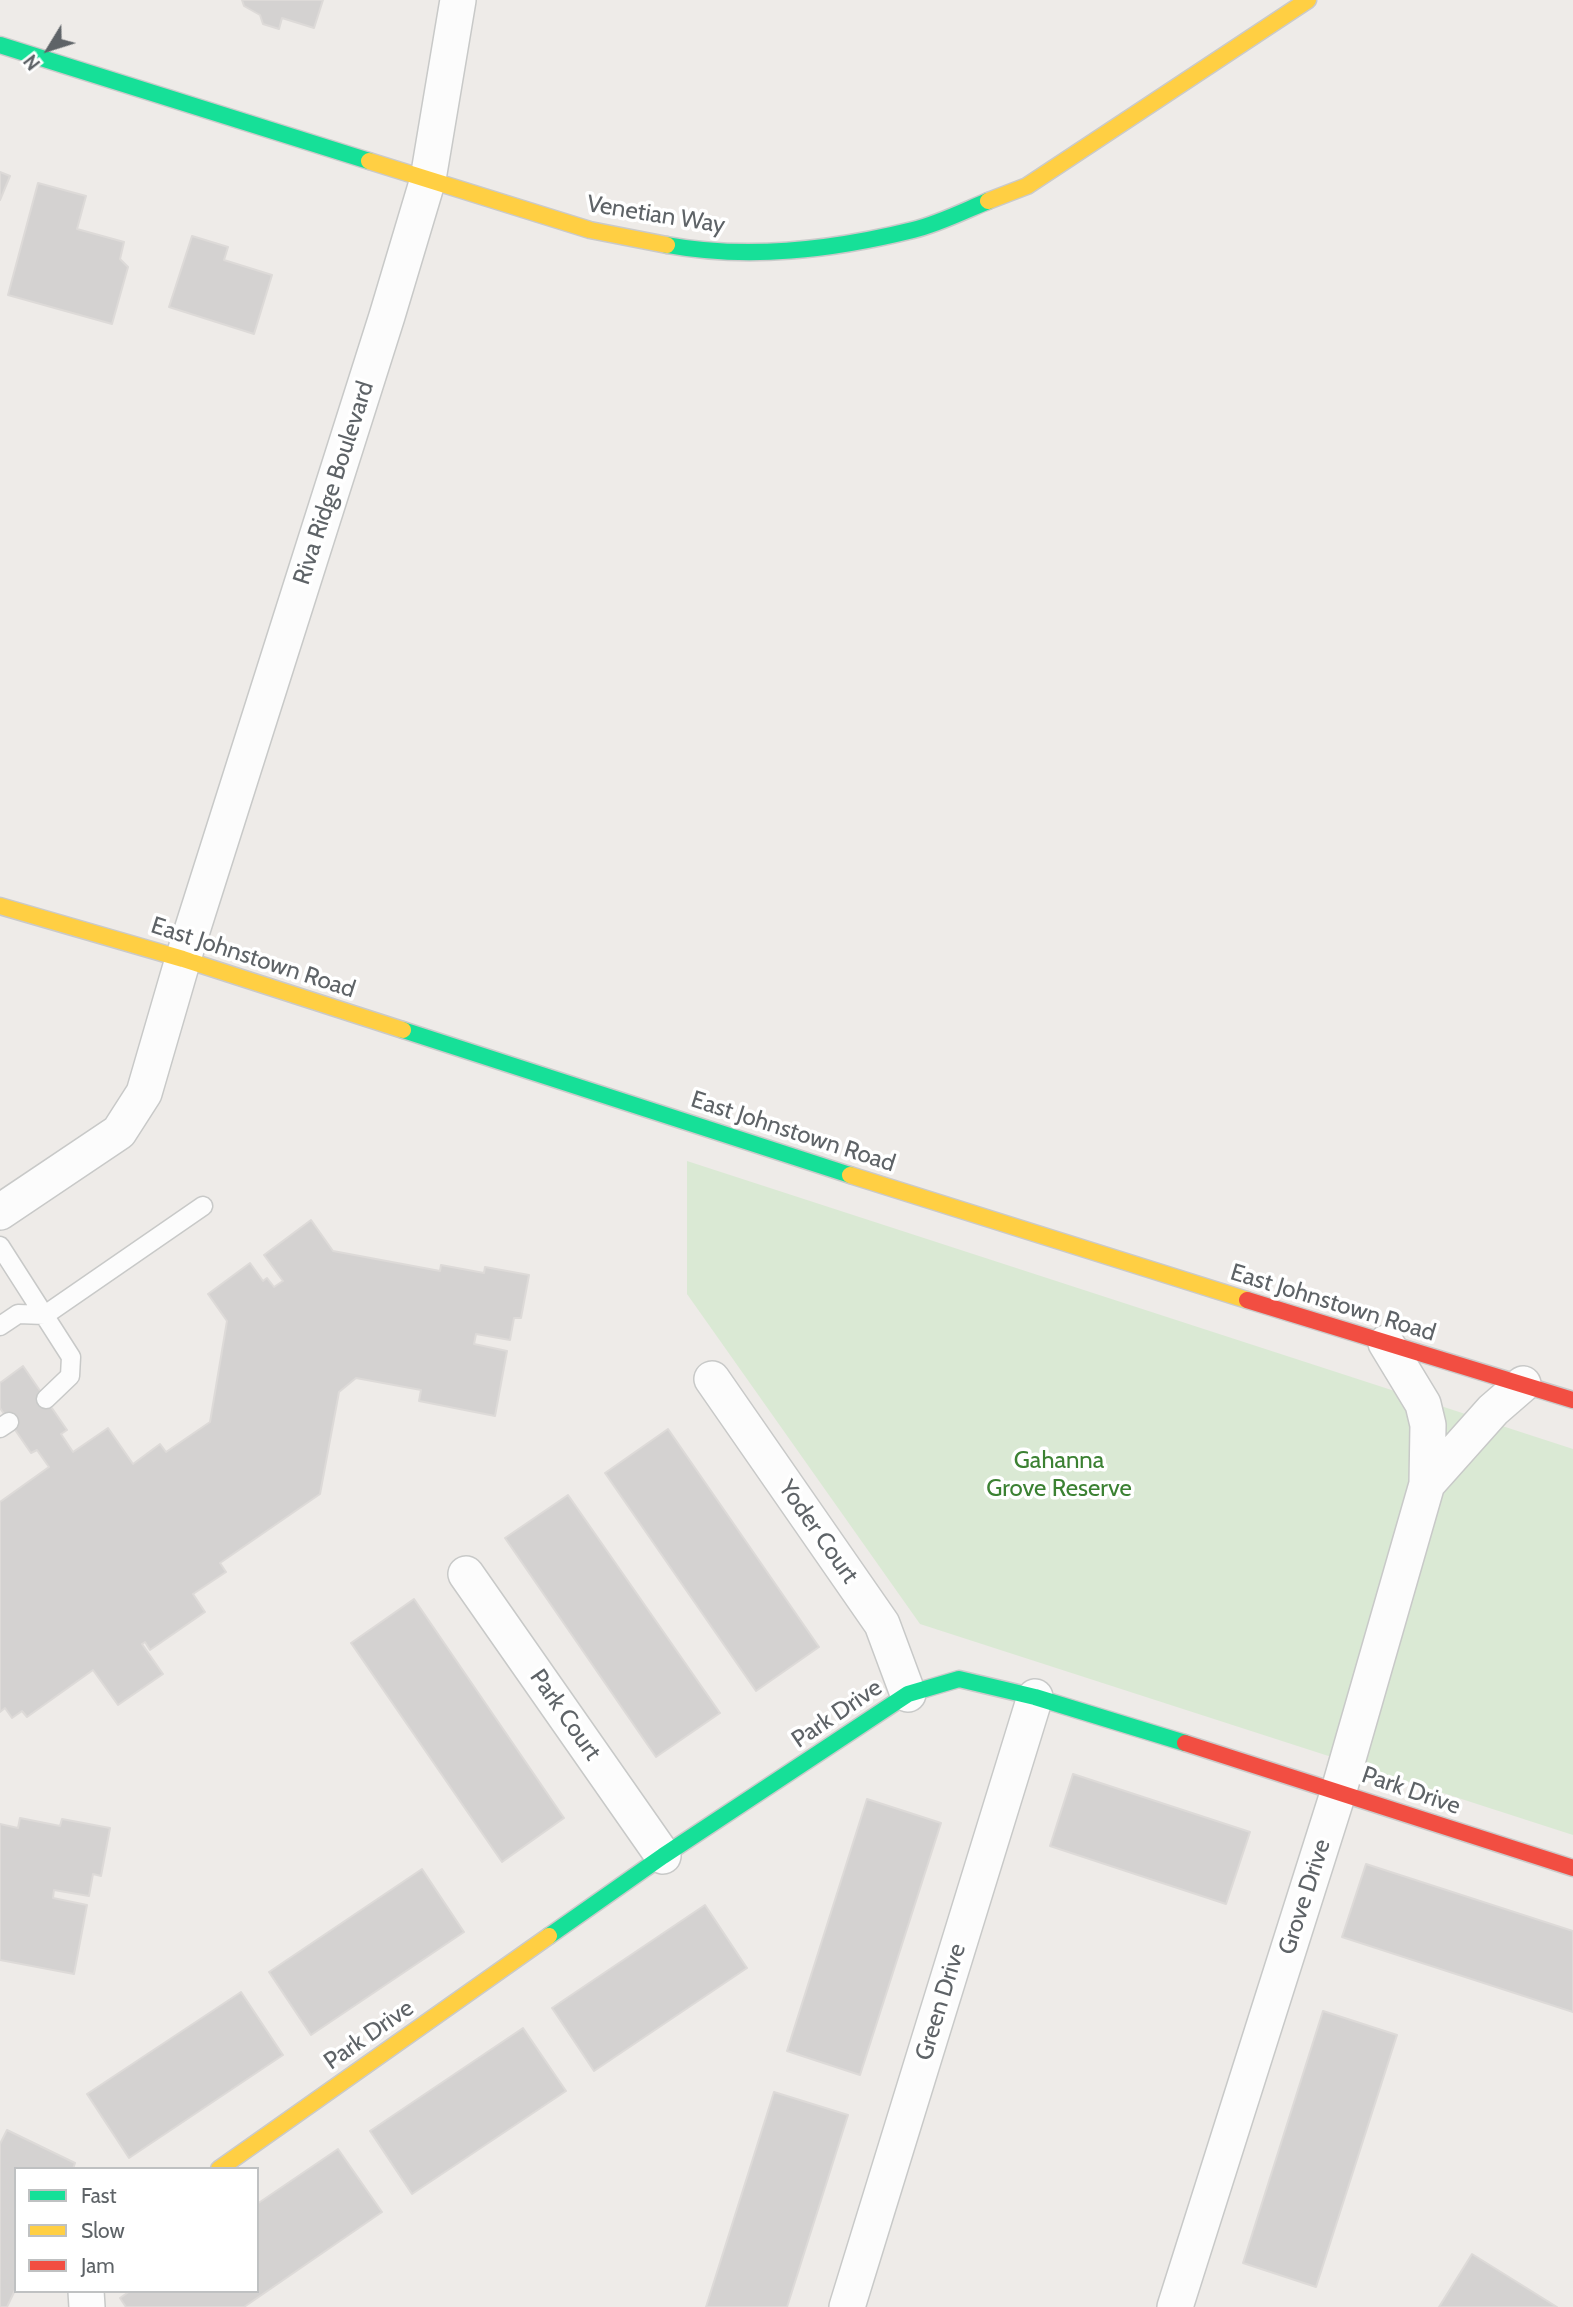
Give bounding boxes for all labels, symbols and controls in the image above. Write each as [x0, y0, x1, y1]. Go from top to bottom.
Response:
north arrow [14, 14, 84, 84]
text: N [19, 50, 45, 75]
street label: Venetian Way [585, 190, 727, 240]
street label: Riva Ridge Boulevard [288, 378, 380, 588]
street label: East Johnstown Road [147, 911, 359, 1005]
street label: East Johnstown Road [687, 1085, 899, 1179]
street label: East Johnstown Road [1227, 1258, 1439, 1348]
park label: Gahanna Grove Reserve [986, 1447, 1132, 1503]
street label: Yoder Court [772, 1475, 864, 1589]
street label: Park Court [523, 1664, 607, 1766]
street label: Park Drive [786, 1673, 888, 1755]
street label: Park Drive [1358, 1761, 1464, 1821]
street label: Grove Drive [1273, 1836, 1337, 1958]
street label: Green Drive [910, 1940, 972, 2064]
street label: Park Drive [319, 1994, 419, 2076]
legend [14, 2167, 259, 2293]
text: Fast [81, 2183, 117, 2208]
text: Slow [81, 2218, 125, 2243]
text: Jam [81, 2253, 115, 2278]

